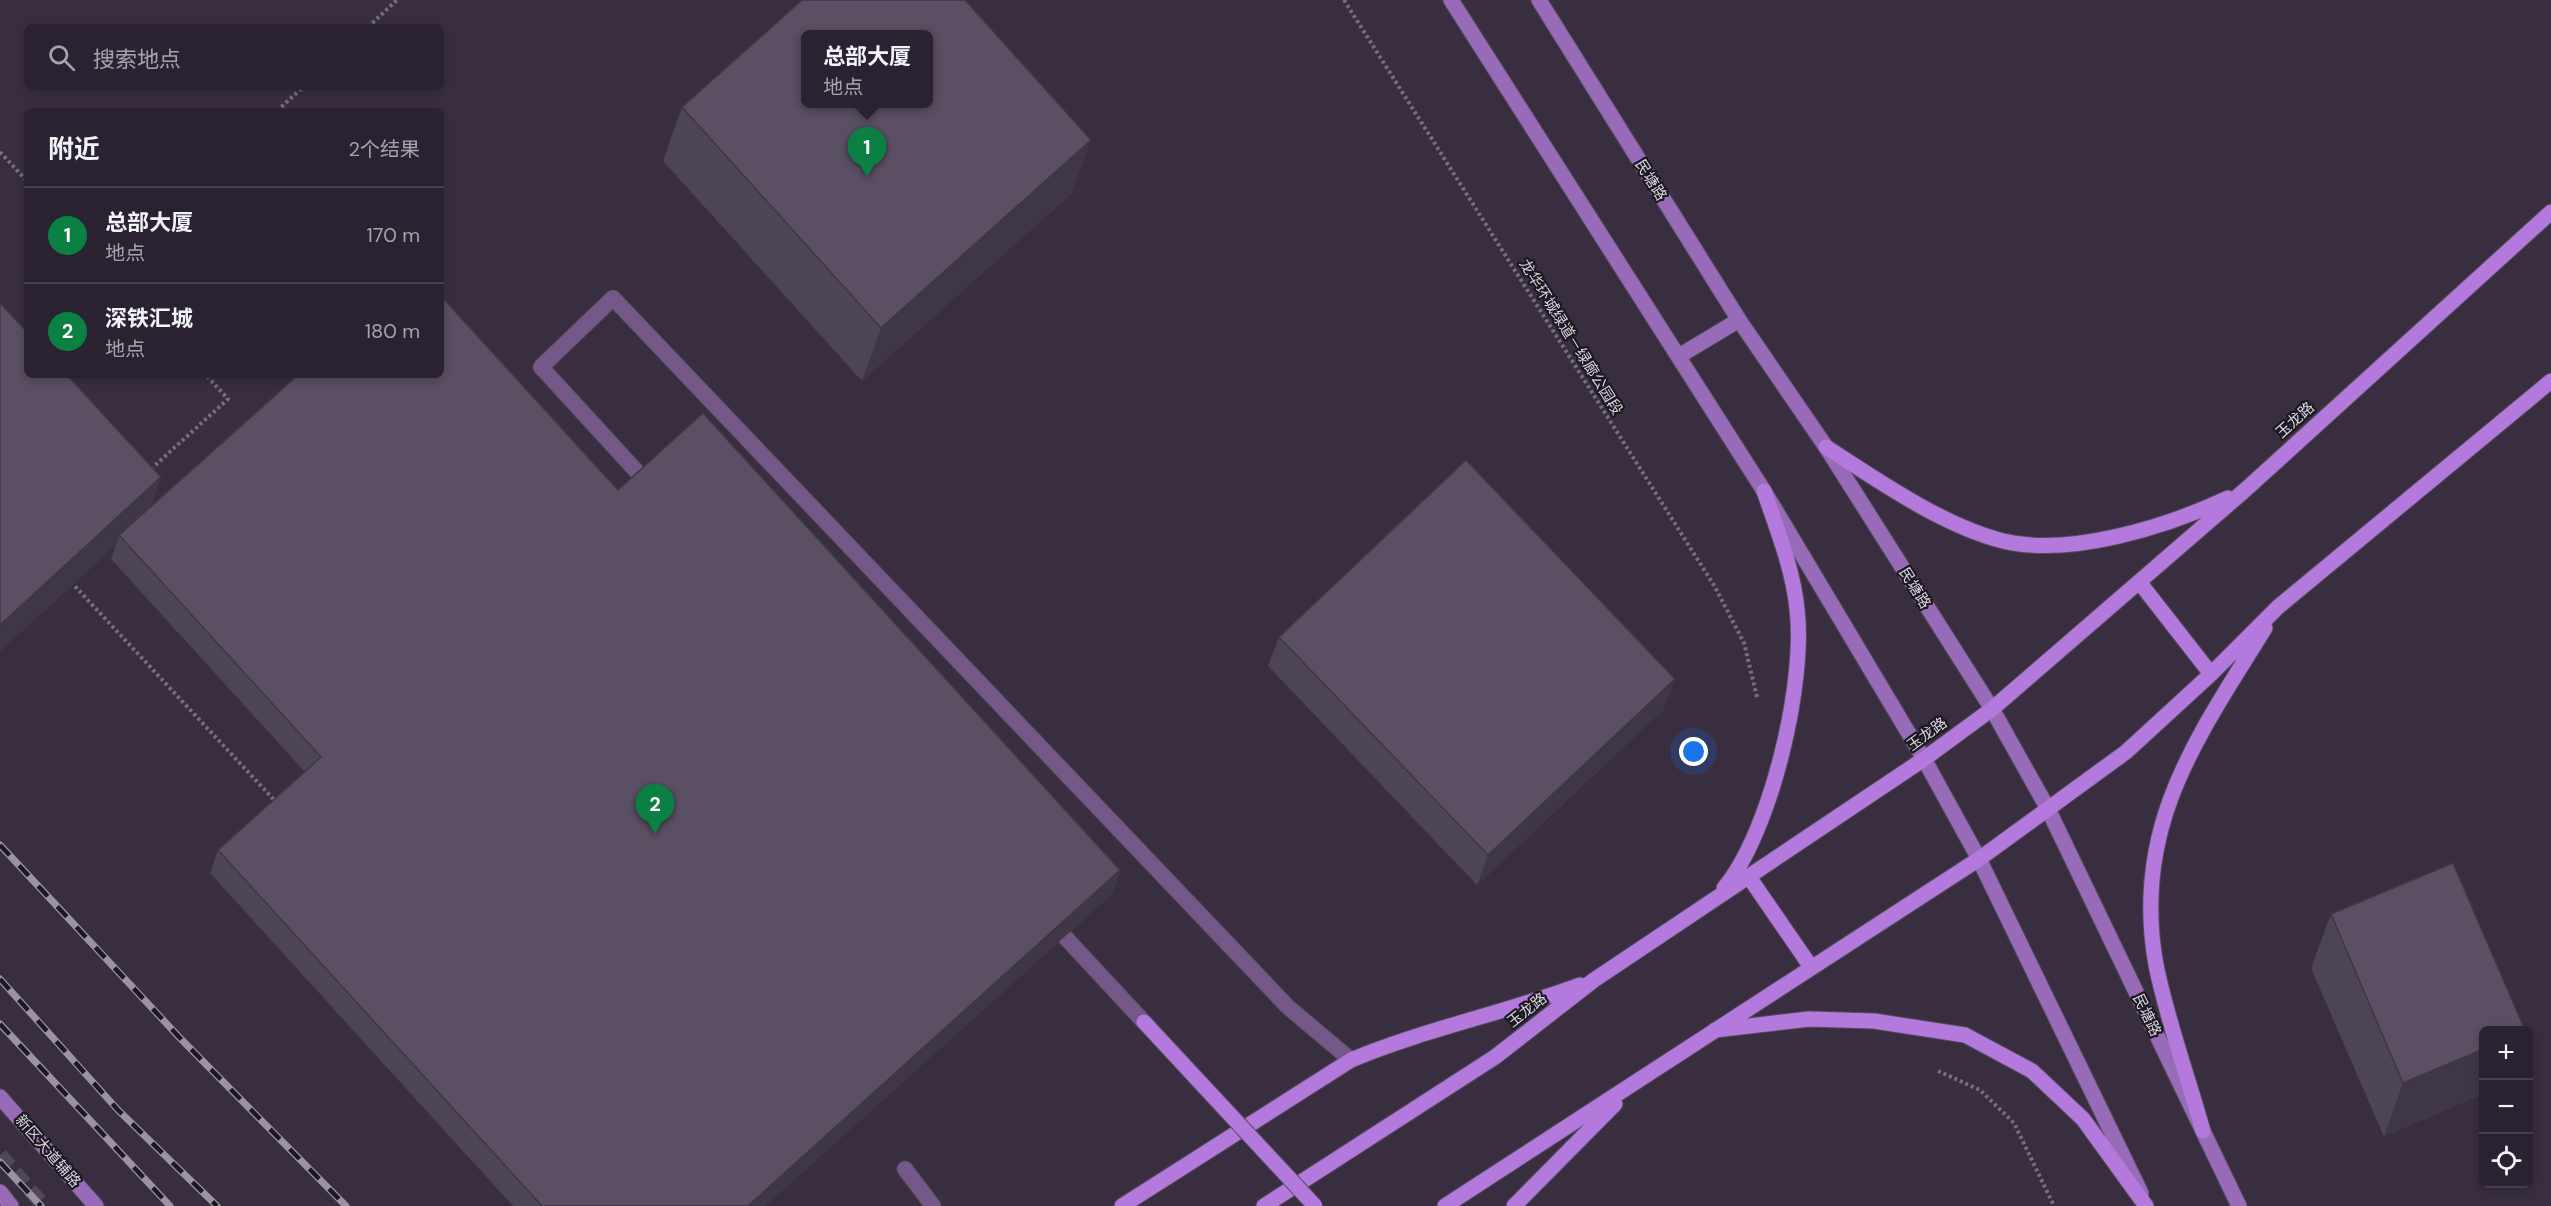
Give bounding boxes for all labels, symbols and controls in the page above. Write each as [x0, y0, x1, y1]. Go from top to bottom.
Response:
search box [24, 24, 444, 90]
popup [801, 30, 933, 108]
icon: search [45, 41, 78, 74]
text: 总部大厦 [823, 42, 911, 71]
text: 搜索地点 [93, 45, 181, 74]
text: 地点 [823, 74, 863, 100]
pin: 1 [848, 128, 886, 177]
text: 附近 [48, 132, 100, 166]
text: 2个结果 [348, 136, 420, 162]
street label: 民塘路 [1631, 156, 1671, 204]
text: 总部大厦 [105, 208, 193, 237]
text: 1 [64, 222, 71, 248]
text: 170 m [367, 222, 420, 248]
text: 地点 [105, 240, 145, 266]
street label: 龙华环城绿道－绿廊公园段 [1515, 255, 1627, 419]
text: 深铁汇城 [105, 304, 193, 333]
text: 2 [62, 318, 73, 344]
text: 180 m [365, 318, 420, 344]
text: 地点 [105, 336, 145, 362]
street label: 玉龙路 [2272, 398, 2318, 442]
street label: 民塘路 [1895, 564, 1935, 612]
street label: 玉龙路 [1903, 713, 1951, 755]
your location [1679, 737, 1708, 766]
pin: 2 [636, 784, 674, 834]
street label: 玉龙路 [1503, 988, 1551, 1032]
street label: 民塘路 [2128, 990, 2166, 1040]
map controls [2479, 1026, 2533, 1188]
button: + [2479, 1026, 2533, 1080]
button: − [2479, 1080, 2533, 1134]
street label: 新区大道辅路 [11, 1110, 85, 1192]
button: locate [2479, 1134, 2533, 1188]

